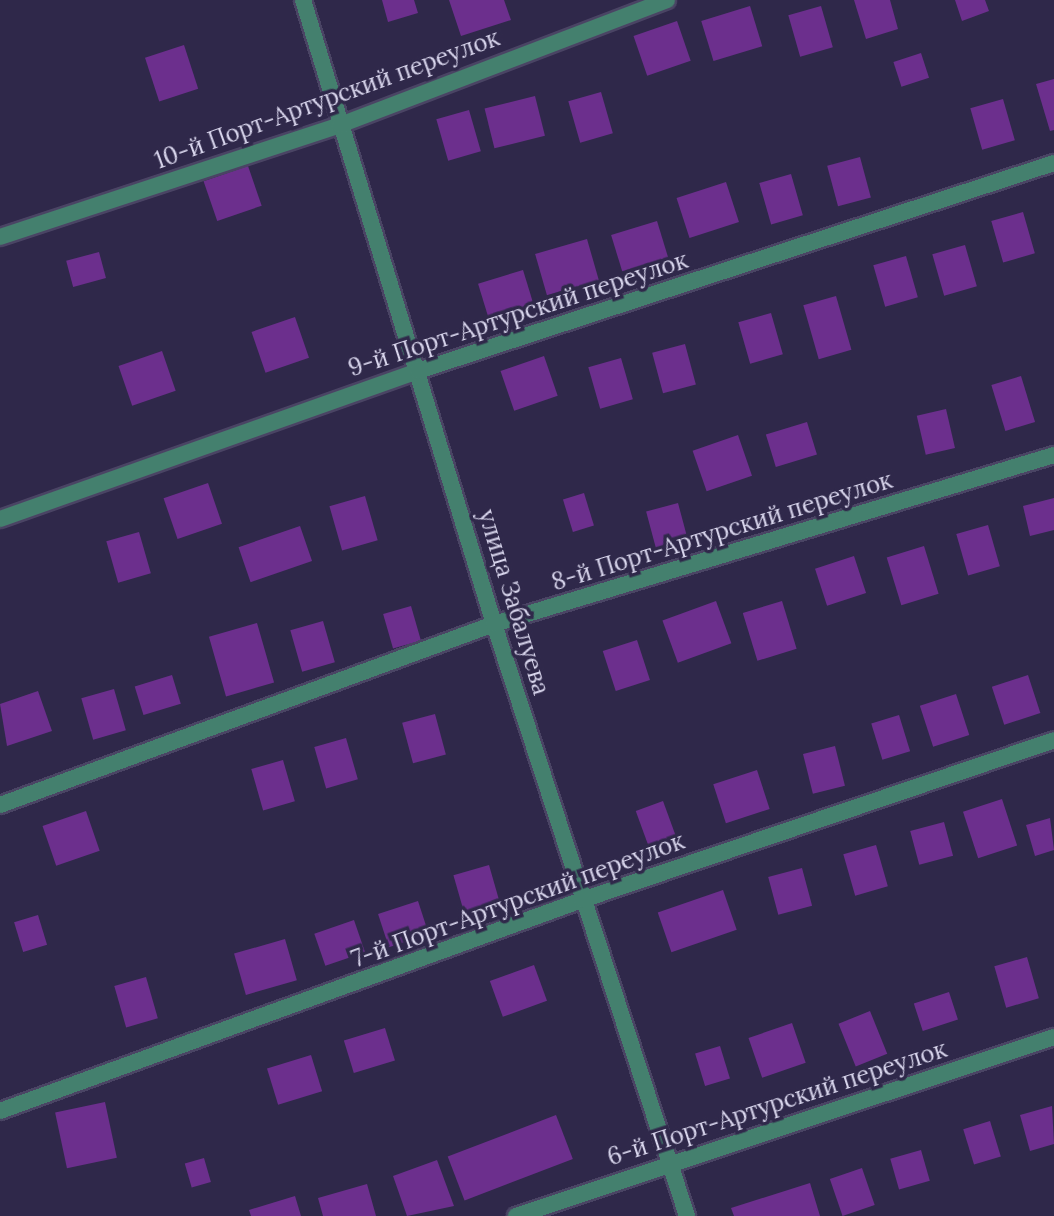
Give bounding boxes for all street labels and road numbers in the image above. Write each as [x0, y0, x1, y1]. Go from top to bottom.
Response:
street label: 10-й Порт-Артурский переулок [151, 23, 503, 175]
street label: 9-й Порт-Артурский переулок [345, 245, 691, 383]
street label: 8-й Порт-Артурский переулок [548, 465, 896, 597]
street label: улица Забалуева [472, 506, 556, 698]
street label: 7-й Порт-Артурский переулок [348, 826, 688, 974]
street label: 6-й Порт-Артурский переулок [604, 1034, 950, 1172]

